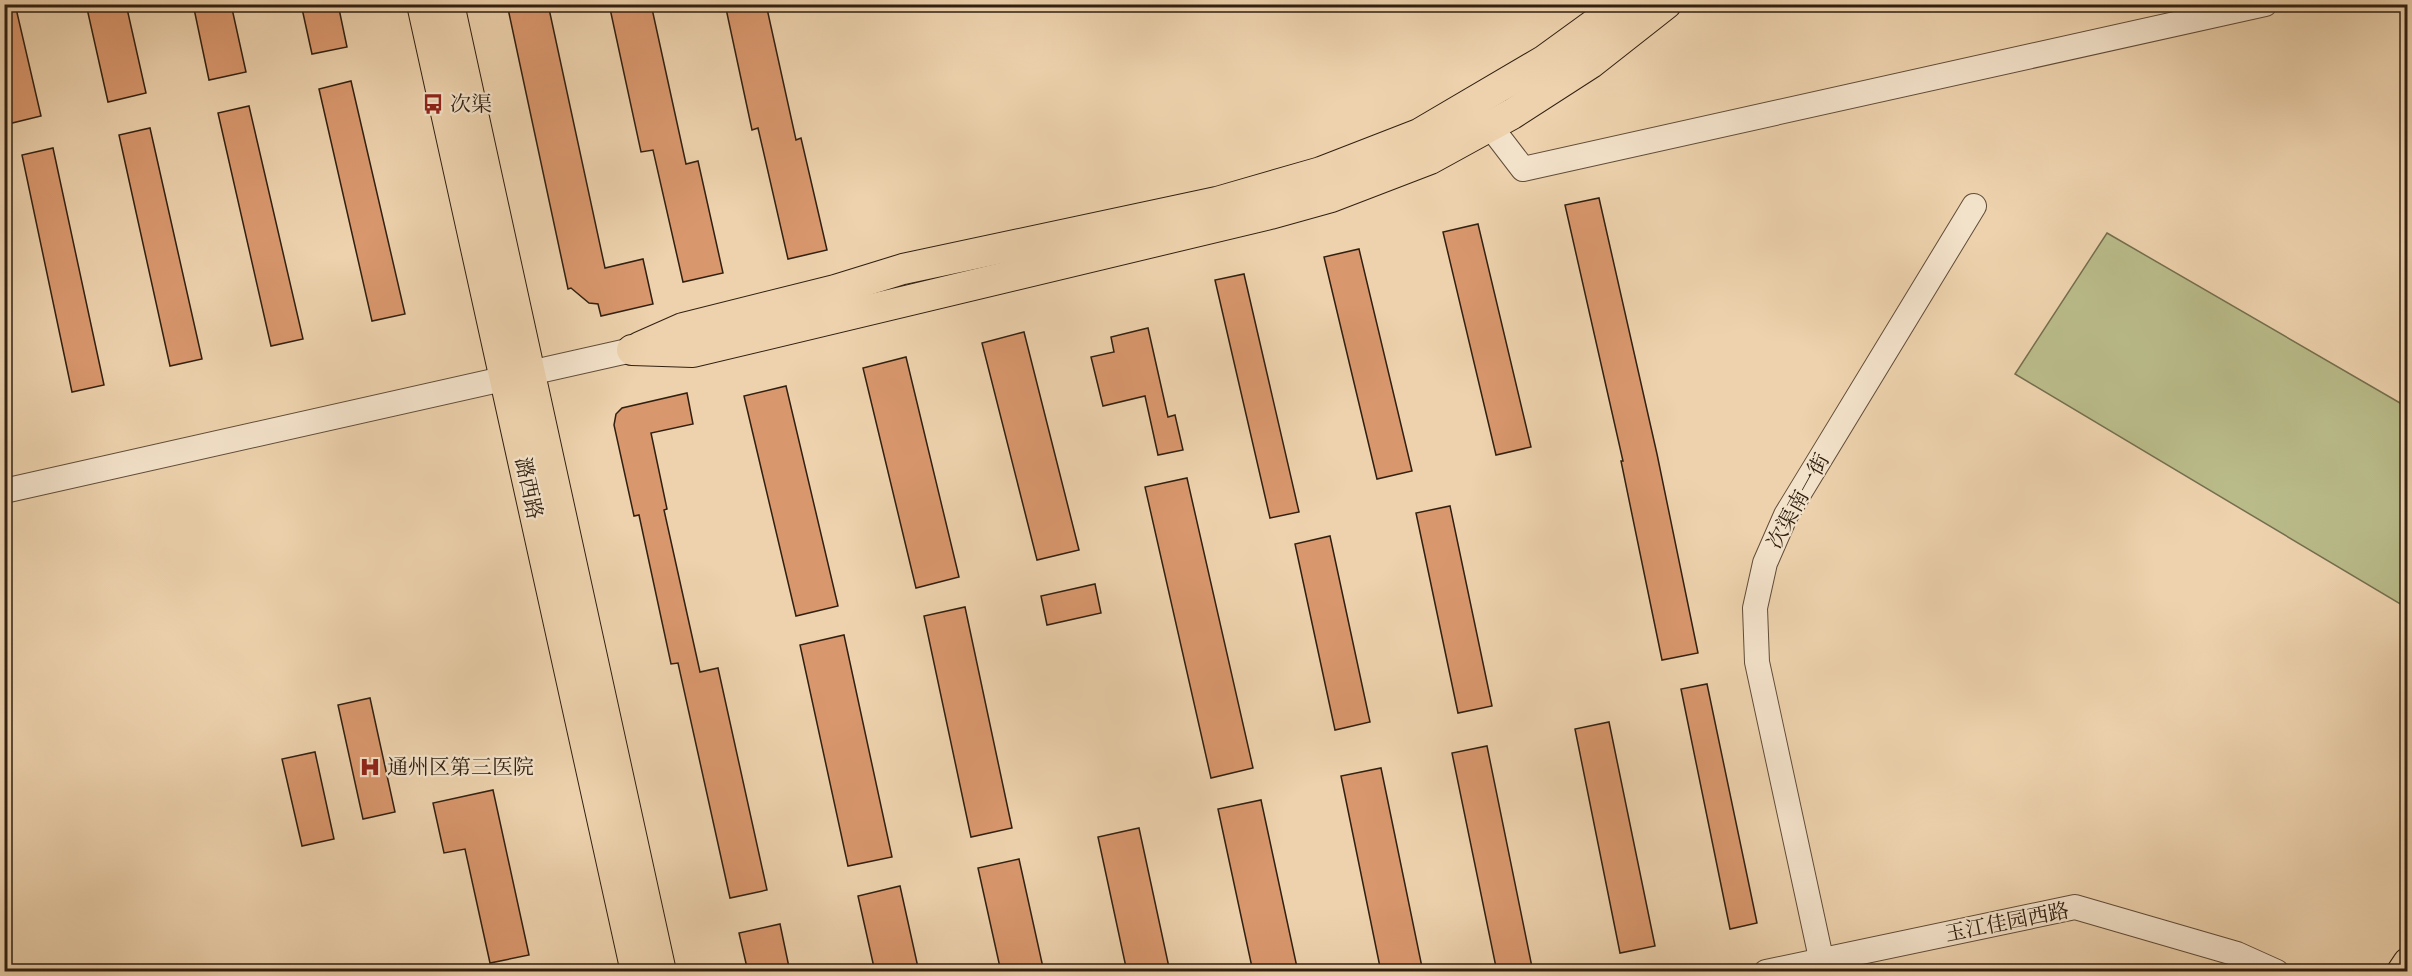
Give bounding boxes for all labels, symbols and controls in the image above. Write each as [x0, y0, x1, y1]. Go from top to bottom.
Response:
place label: 次渠 [450, 90, 492, 119]
bus stop icon: 次渠 [421, 92, 445, 116]
street label: 次渠南一街 [1760, 448, 1837, 554]
street label: 潞西路 [508, 454, 549, 522]
place label: 通州区第三医院 [387, 753, 534, 782]
hospital icon: 通州区第三医院 [358, 755, 382, 779]
street label: 玉江佳园西路 [1942, 896, 2072, 949]

